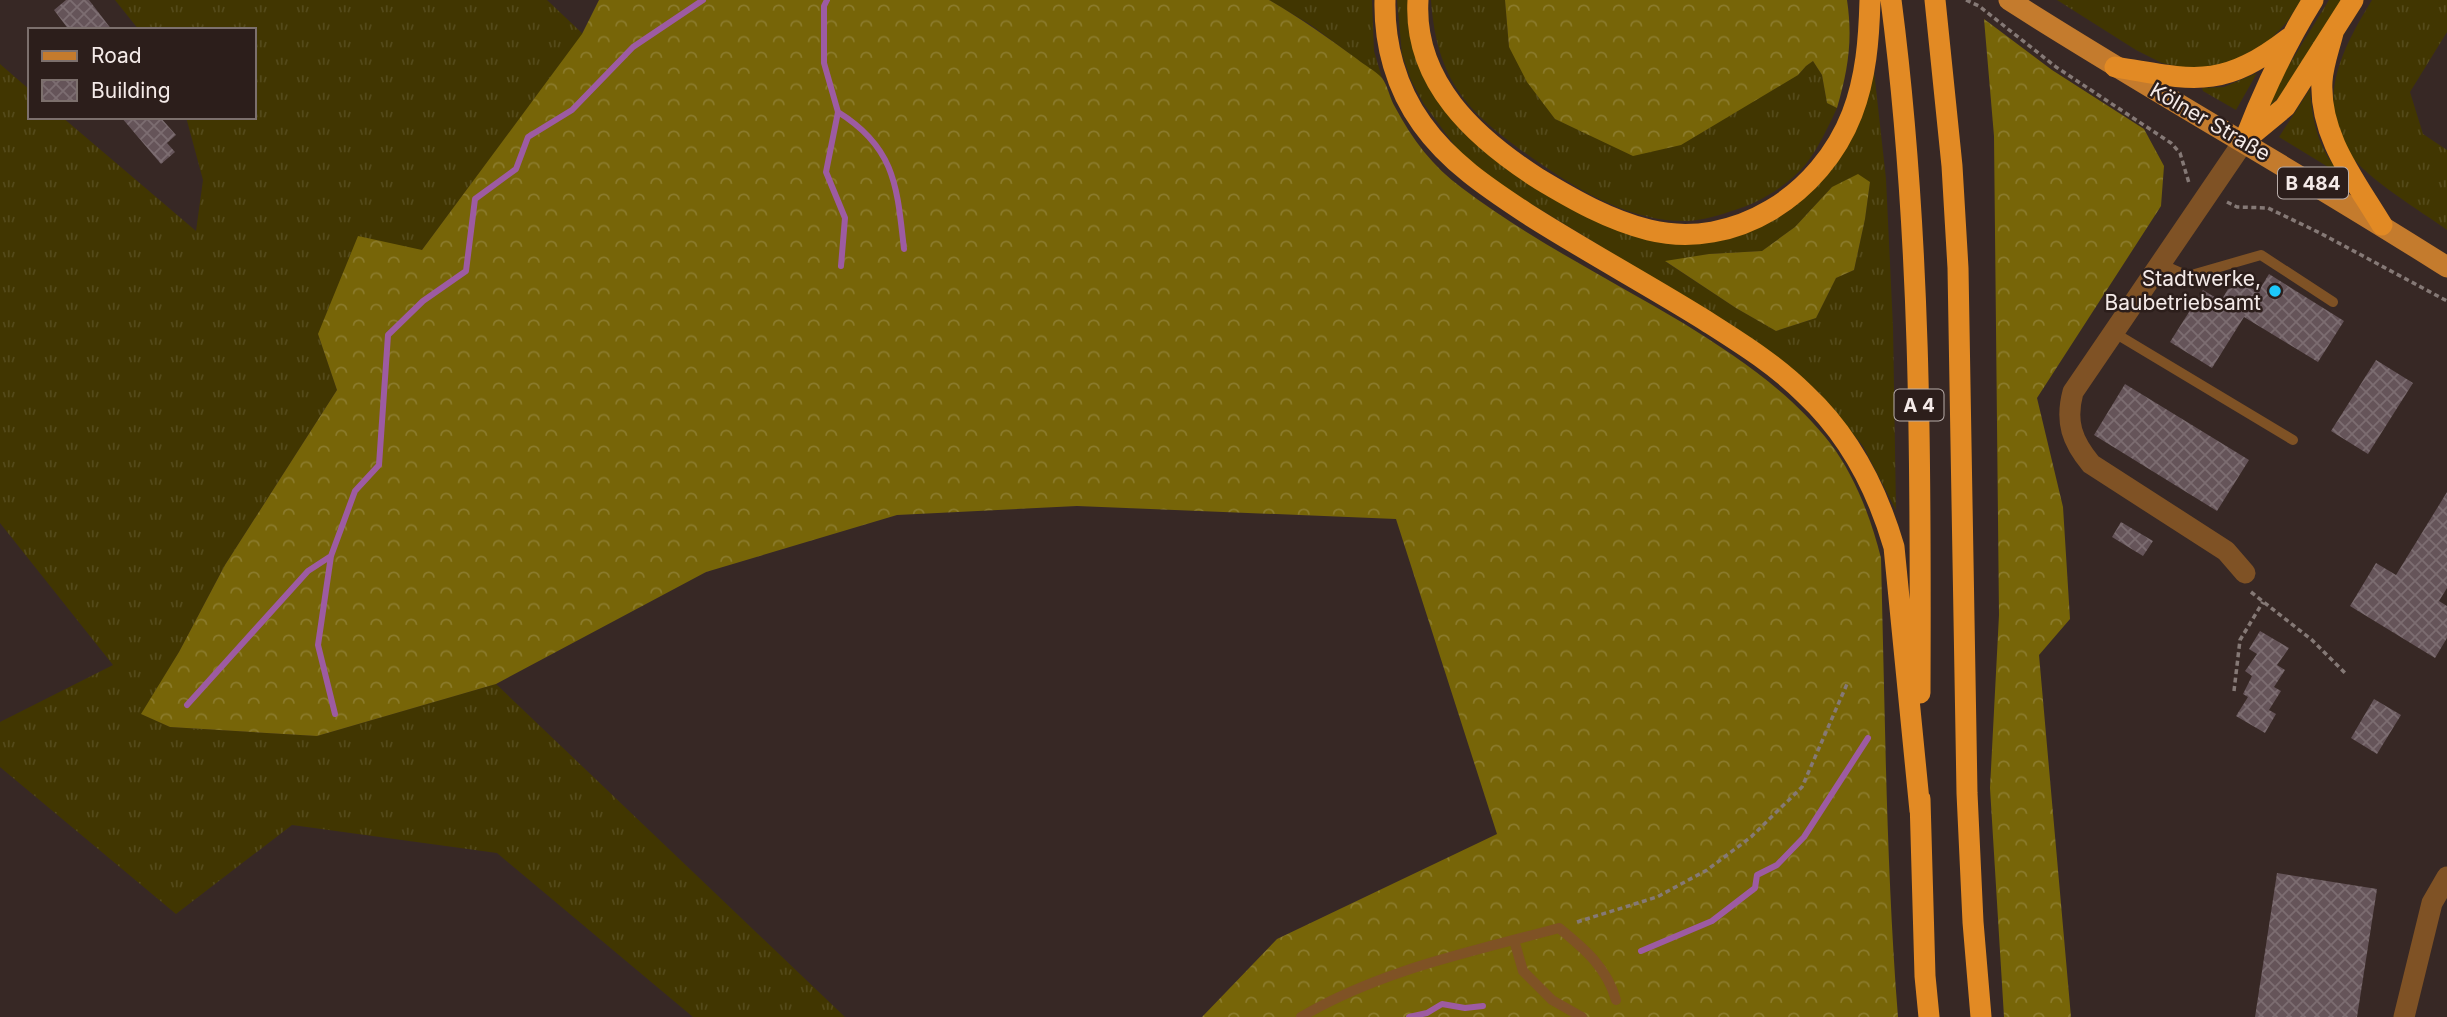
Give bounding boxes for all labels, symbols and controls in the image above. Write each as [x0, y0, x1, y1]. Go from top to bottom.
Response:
legend [28, 28, 256, 119]
text: Road [91, 43, 142, 68]
street label: Kölner Straße [2146, 77, 2275, 166]
text: Building [91, 78, 171, 103]
road number: B 484 [2278, 168, 2348, 198]
place label: Stadtwerke, Baubetriebsamt [2105, 266, 2261, 315]
marker: Stadtwerke, Baubetriebsamt [2267, 283, 2283, 299]
road number: A 4 [1895, 390, 1944, 420]

